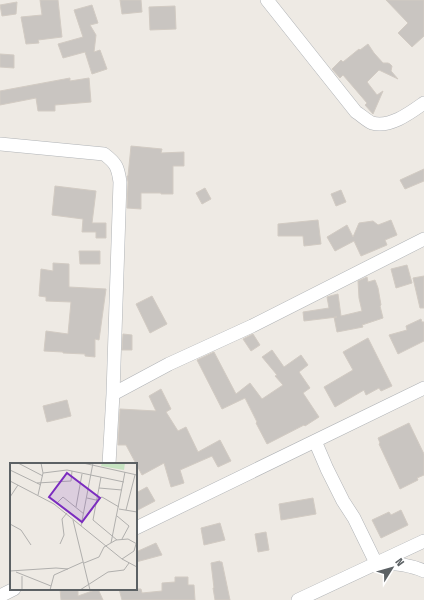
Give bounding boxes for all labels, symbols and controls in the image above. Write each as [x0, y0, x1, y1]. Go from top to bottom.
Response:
inset map [10, 463, 137, 590]
north arrow [372, 548, 412, 588]
text: N [392, 556, 407, 569]

